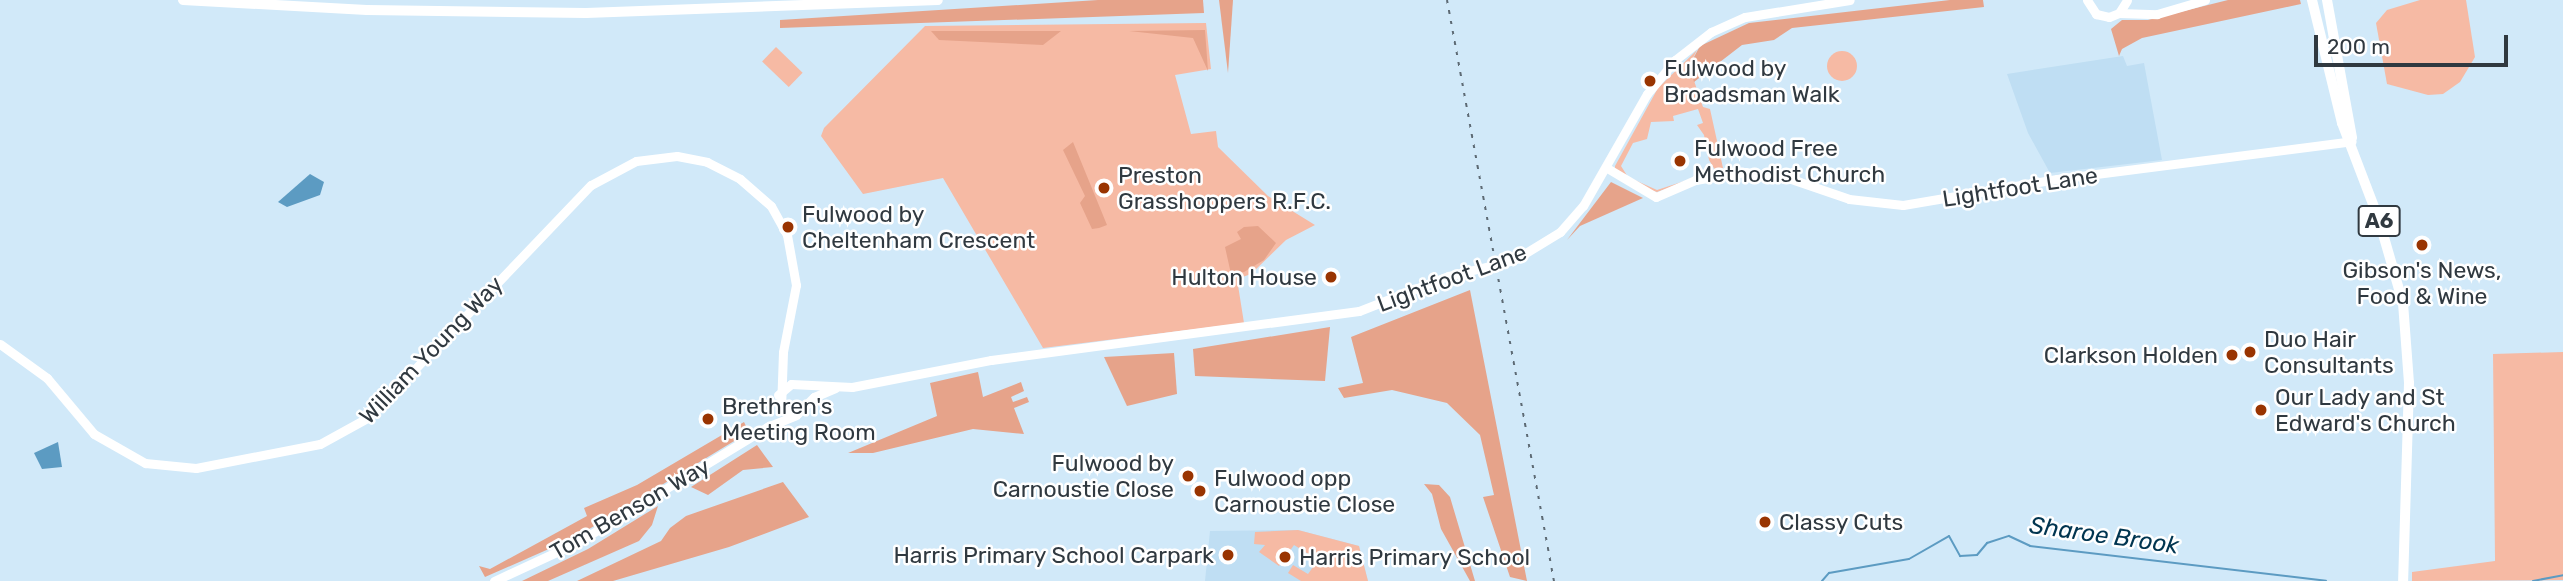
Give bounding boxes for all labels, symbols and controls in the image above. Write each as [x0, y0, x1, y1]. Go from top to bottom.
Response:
scale bar [2318, 21, 2512, 65]
text: 200 m [2327, 34, 2390, 59]
place label: Fulwood by Broadsman Walk [1664, 54, 1840, 108]
marker: Fulwood by Broadsman Walk [1642, 73, 1658, 89]
place label: Fulwood Free Methodist Church [1694, 134, 1885, 188]
marker: Fulwood Free Methodist Church [1672, 153, 1688, 169]
place label: Preston Grasshoppers R.F.C. [1118, 161, 1331, 215]
street label: Lightfoot Lane [1940, 161, 2100, 213]
marker: Preston Grasshoppers R.F.C. [1096, 180, 1112, 196]
place label: Fulwood by Cheltenham Crescent [802, 200, 1035, 254]
road number: A6 [2356, 204, 2402, 238]
marker: Fulwood by Cheltenham Crescent [780, 219, 796, 235]
marker: Gibson's News, Food & Wine [2414, 237, 2430, 253]
street label: Lightfoot Lane [1373, 238, 1531, 318]
place label: Gibson's News, Food & Wine [2342, 256, 2502, 310]
place label: Hulton House [1171, 263, 1317, 291]
marker: Hulton House [1323, 269, 1339, 285]
street label: William Young Way [353, 270, 509, 430]
place label: Duo Hair Consultants [2264, 325, 2394, 379]
place label: Clarkson Holden [2044, 341, 2218, 369]
marker: Duo Hair Consultants [2242, 344, 2258, 360]
marker: Clarkson Holden [2224, 347, 2240, 363]
place label: Our Lady and St Edward's Church [2275, 383, 2456, 437]
place label: Brethren's Meeting Room [722, 392, 876, 446]
marker: Our Lady and St Edward's Church [2253, 402, 2269, 418]
marker: Brethren's Meeting Room [700, 411, 716, 427]
place label: Fulwood by Carnoustie Close [993, 449, 1174, 503]
street label: Tom Benson Way [545, 452, 715, 566]
place label: Fulwood opp Carnoustie Close [1214, 464, 1395, 518]
marker: Fulwood by Carnoustie Close [1180, 468, 1196, 484]
marker: Fulwood opp Carnoustie Close [1192, 483, 1208, 499]
place label: Classy Cuts [1779, 508, 1904, 536]
water label: Sharoe Brook [2027, 511, 2181, 561]
marker: Classy Cuts [1757, 514, 1773, 530]
place label: Harris Primary School Carpark [893, 541, 1214, 569]
place label: Harris Primary School [1299, 543, 1531, 571]
marker: Harris Primary School Carpark [1220, 547, 1236, 563]
marker: Harris Primary School [1277, 549, 1293, 565]

